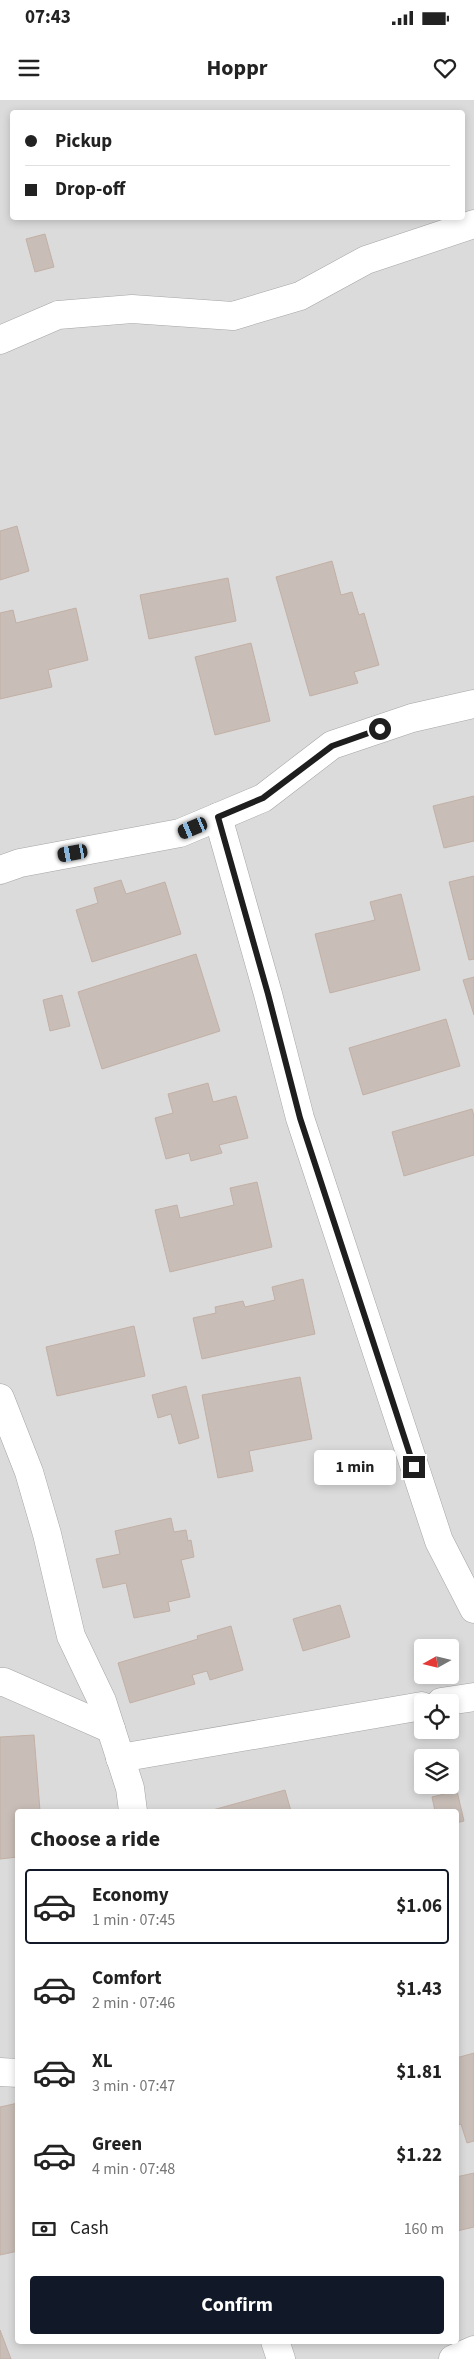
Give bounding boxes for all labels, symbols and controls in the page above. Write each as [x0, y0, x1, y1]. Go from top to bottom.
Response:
text: 07:43 [25, 4, 71, 31]
text: Hoppr [206, 52, 268, 84]
icon: menu [15, 54, 43, 82]
icon: heart [431, 54, 459, 82]
text: Pickup [55, 128, 112, 155]
text: Drop-off [55, 176, 125, 203]
route start [369, 718, 391, 740]
car [176, 815, 209, 841]
car [56, 843, 89, 863]
callout: 1 min [314, 1450, 396, 1484]
text: 1 min [336, 1456, 374, 1478]
route end [403, 1456, 425, 1478]
north arrow [414, 1639, 459, 1684]
map controls [414, 1639, 459, 1794]
button: locate [414, 1694, 459, 1739]
button: layers [414, 1749, 459, 1794]
text: Choose a ride [30, 1823, 160, 1855]
text: Economy [92, 1882, 169, 1909]
icon: car [32, 1884, 77, 1929]
text: $1.06 [396, 1893, 442, 1920]
text: 1 min · 07:45 [92, 1909, 175, 1931]
text: Comfort [92, 1965, 162, 1992]
icon: car [32, 1967, 77, 2012]
text: $1.43 [396, 1976, 442, 2003]
text: 2 min · 07:46 [92, 1992, 175, 2014]
text: XL [92, 2048, 113, 2075]
icon: car [32, 2050, 77, 2095]
text: $1.81 [396, 2059, 442, 2086]
text: 3 min · 07:47 [92, 2075, 175, 2097]
text: Green [92, 2131, 142, 2158]
icon: car [32, 2133, 77, 2178]
text: $1.22 [396, 2142, 442, 2169]
text: 4 min · 07:48 [92, 2158, 175, 2180]
icon: cash [30, 2215, 58, 2243]
text: Cash [70, 2215, 109, 2242]
text: 160 m [404, 2218, 444, 2240]
button: Confirm [30, 2276, 444, 2334]

